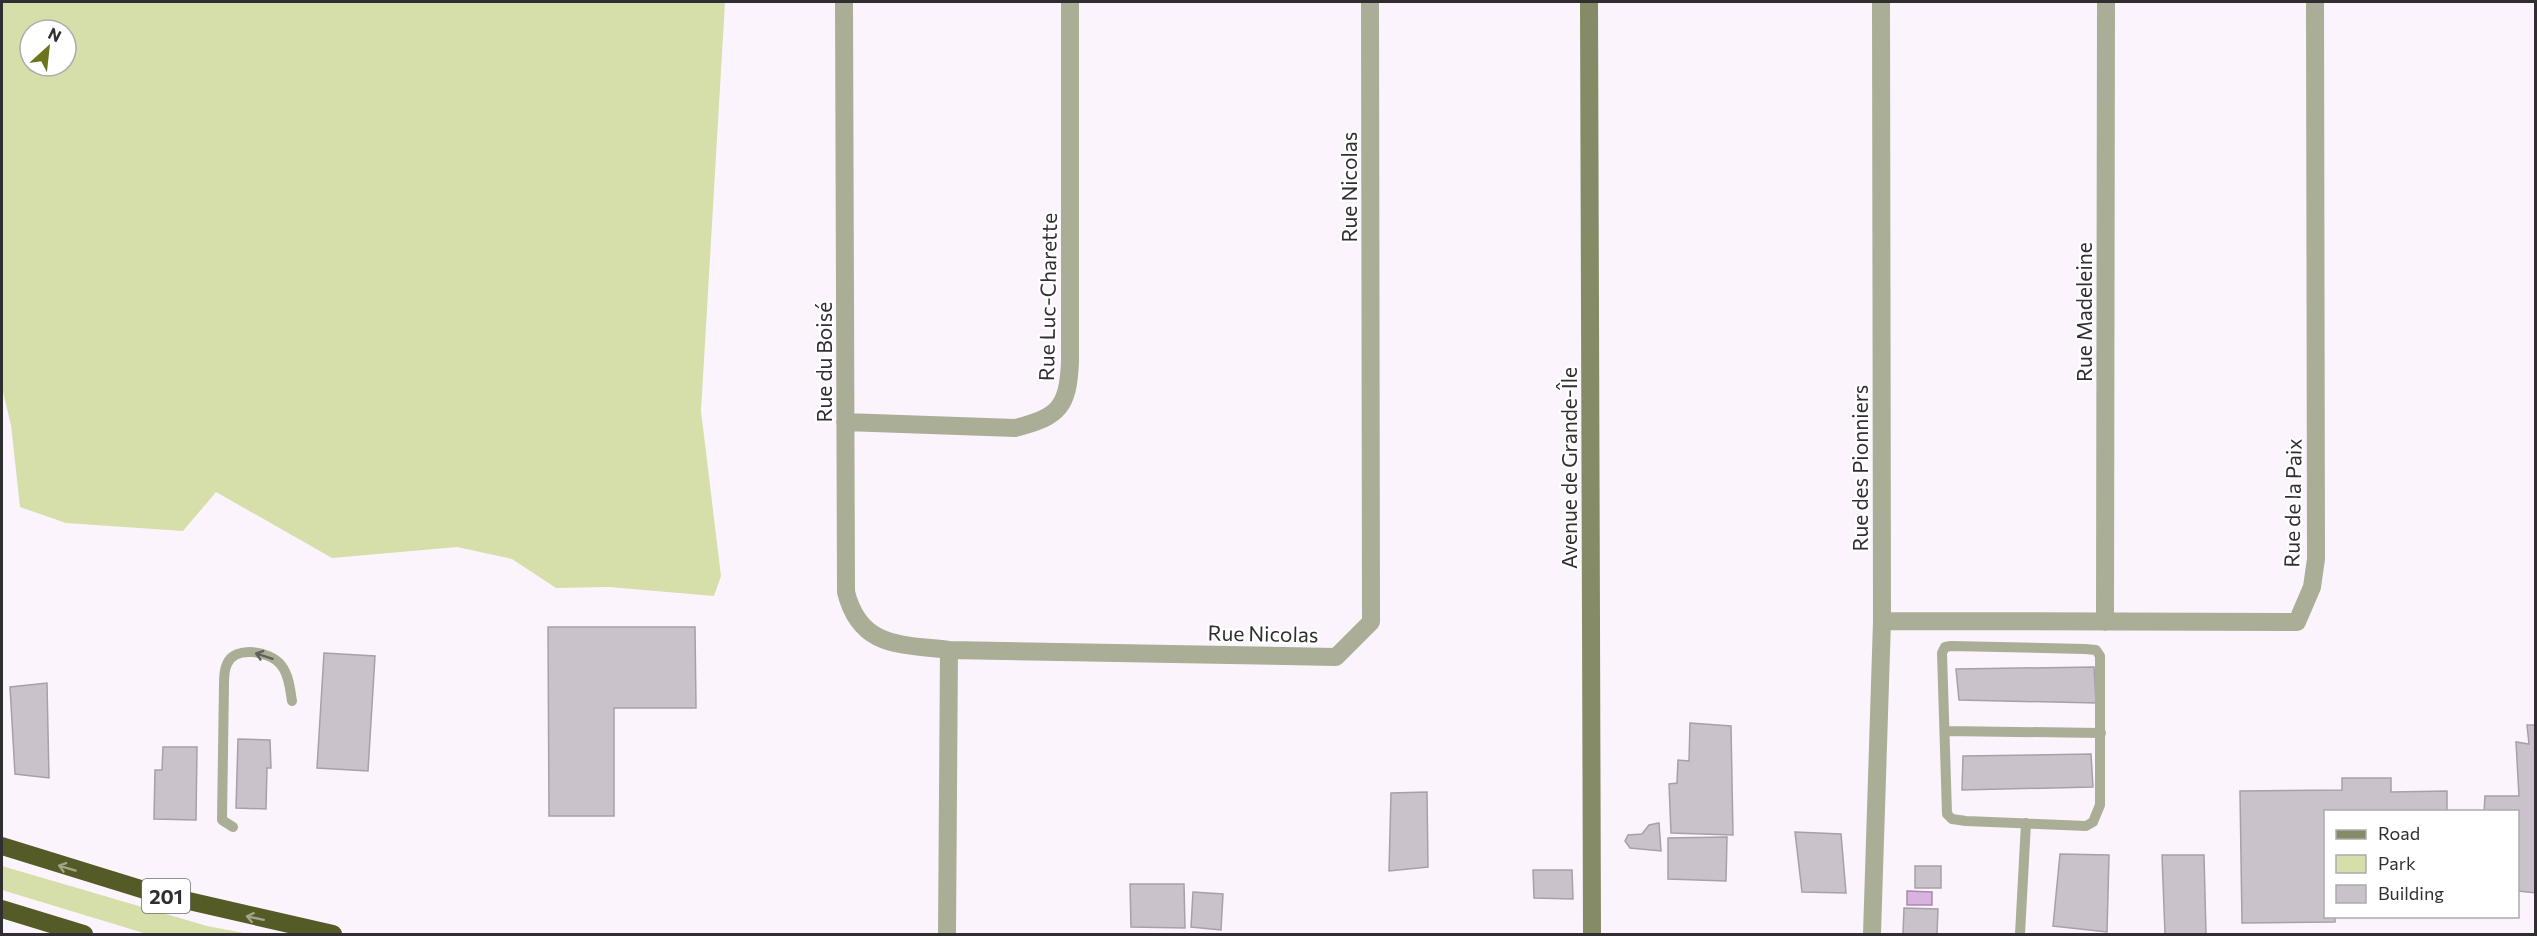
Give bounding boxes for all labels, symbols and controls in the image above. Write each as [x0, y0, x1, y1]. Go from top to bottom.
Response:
north arrow [18, 18, 78, 78]
text: N [45, 23, 65, 45]
street label: Rue Nicolas [1336, 132, 1361, 242]
street label: Rue Luc-Charette [1033, 213, 1061, 381]
street label: Rue Madeleine [2071, 242, 2096, 382]
street label: Rue du Boisé [811, 302, 836, 422]
street label: Avenue de Grande-Île [1556, 367, 1581, 569]
street label: Rue des Pionniers [1847, 385, 1872, 551]
street label: Rue de la Paix [2278, 438, 2306, 568]
street label: Rue Nicolas [1207, 620, 1319, 646]
one-way arrow [255, 650, 274, 661]
legend [2324, 810, 2519, 918]
text: Road [2378, 822, 2420, 844]
text: Park [2378, 852, 2416, 874]
one-way arrow [58, 862, 77, 873]
road number: 201 [142, 879, 190, 913]
text: Building [2378, 882, 2444, 904]
one-way arrow [246, 912, 265, 923]

